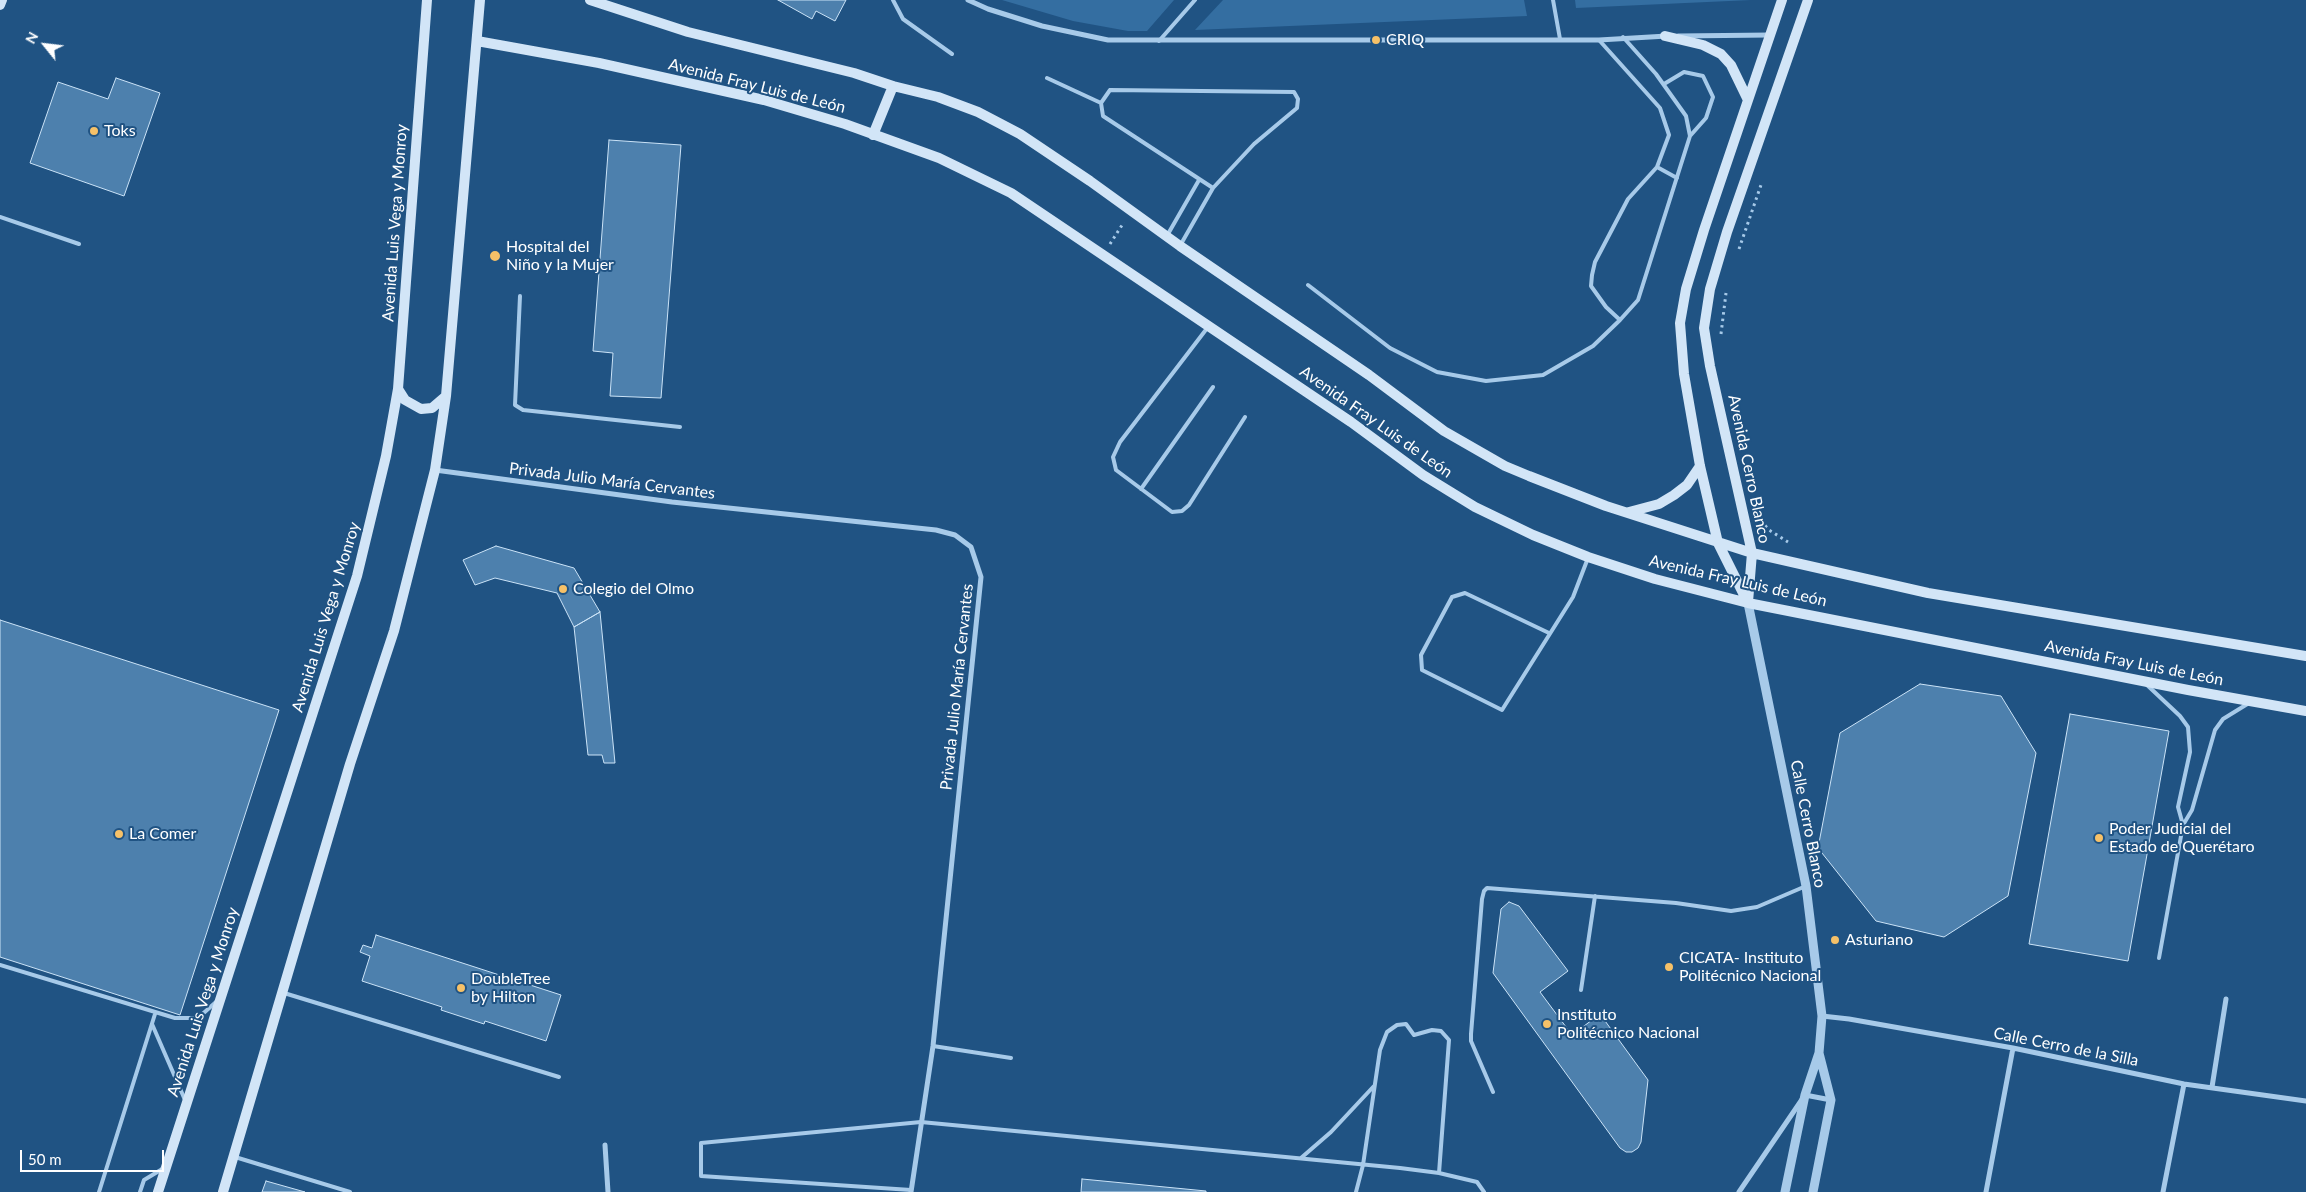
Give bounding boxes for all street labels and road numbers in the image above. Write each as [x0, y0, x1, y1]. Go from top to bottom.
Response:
street label: Avenida Fray Luis de León [667, 55, 847, 117]
street label: Avenida Luis Vega y Monroy [379, 124, 411, 322]
street label: Avenida Fray Luis de León [1296, 362, 1456, 482]
street label: Avenida Cerro Blanco [1724, 393, 1774, 545]
street label: Privada Julio María Cervantes [508, 459, 716, 503]
street label: Avenida Luis Vega y Monroy [288, 520, 364, 714]
street label: Avenida Fray Luis de León [1647, 551, 1829, 611]
street label: Privada Julio María Cervantes [937, 583, 977, 791]
street label: Avenida Fray Luis de León [2043, 636, 2225, 690]
street label: Calle Cerro Blanco [1786, 759, 1830, 889]
street label: Avenida Luis Vega y Monroy [163, 905, 243, 1099]
street label: Calle Cerro de la Silla [1992, 1024, 2140, 1070]

